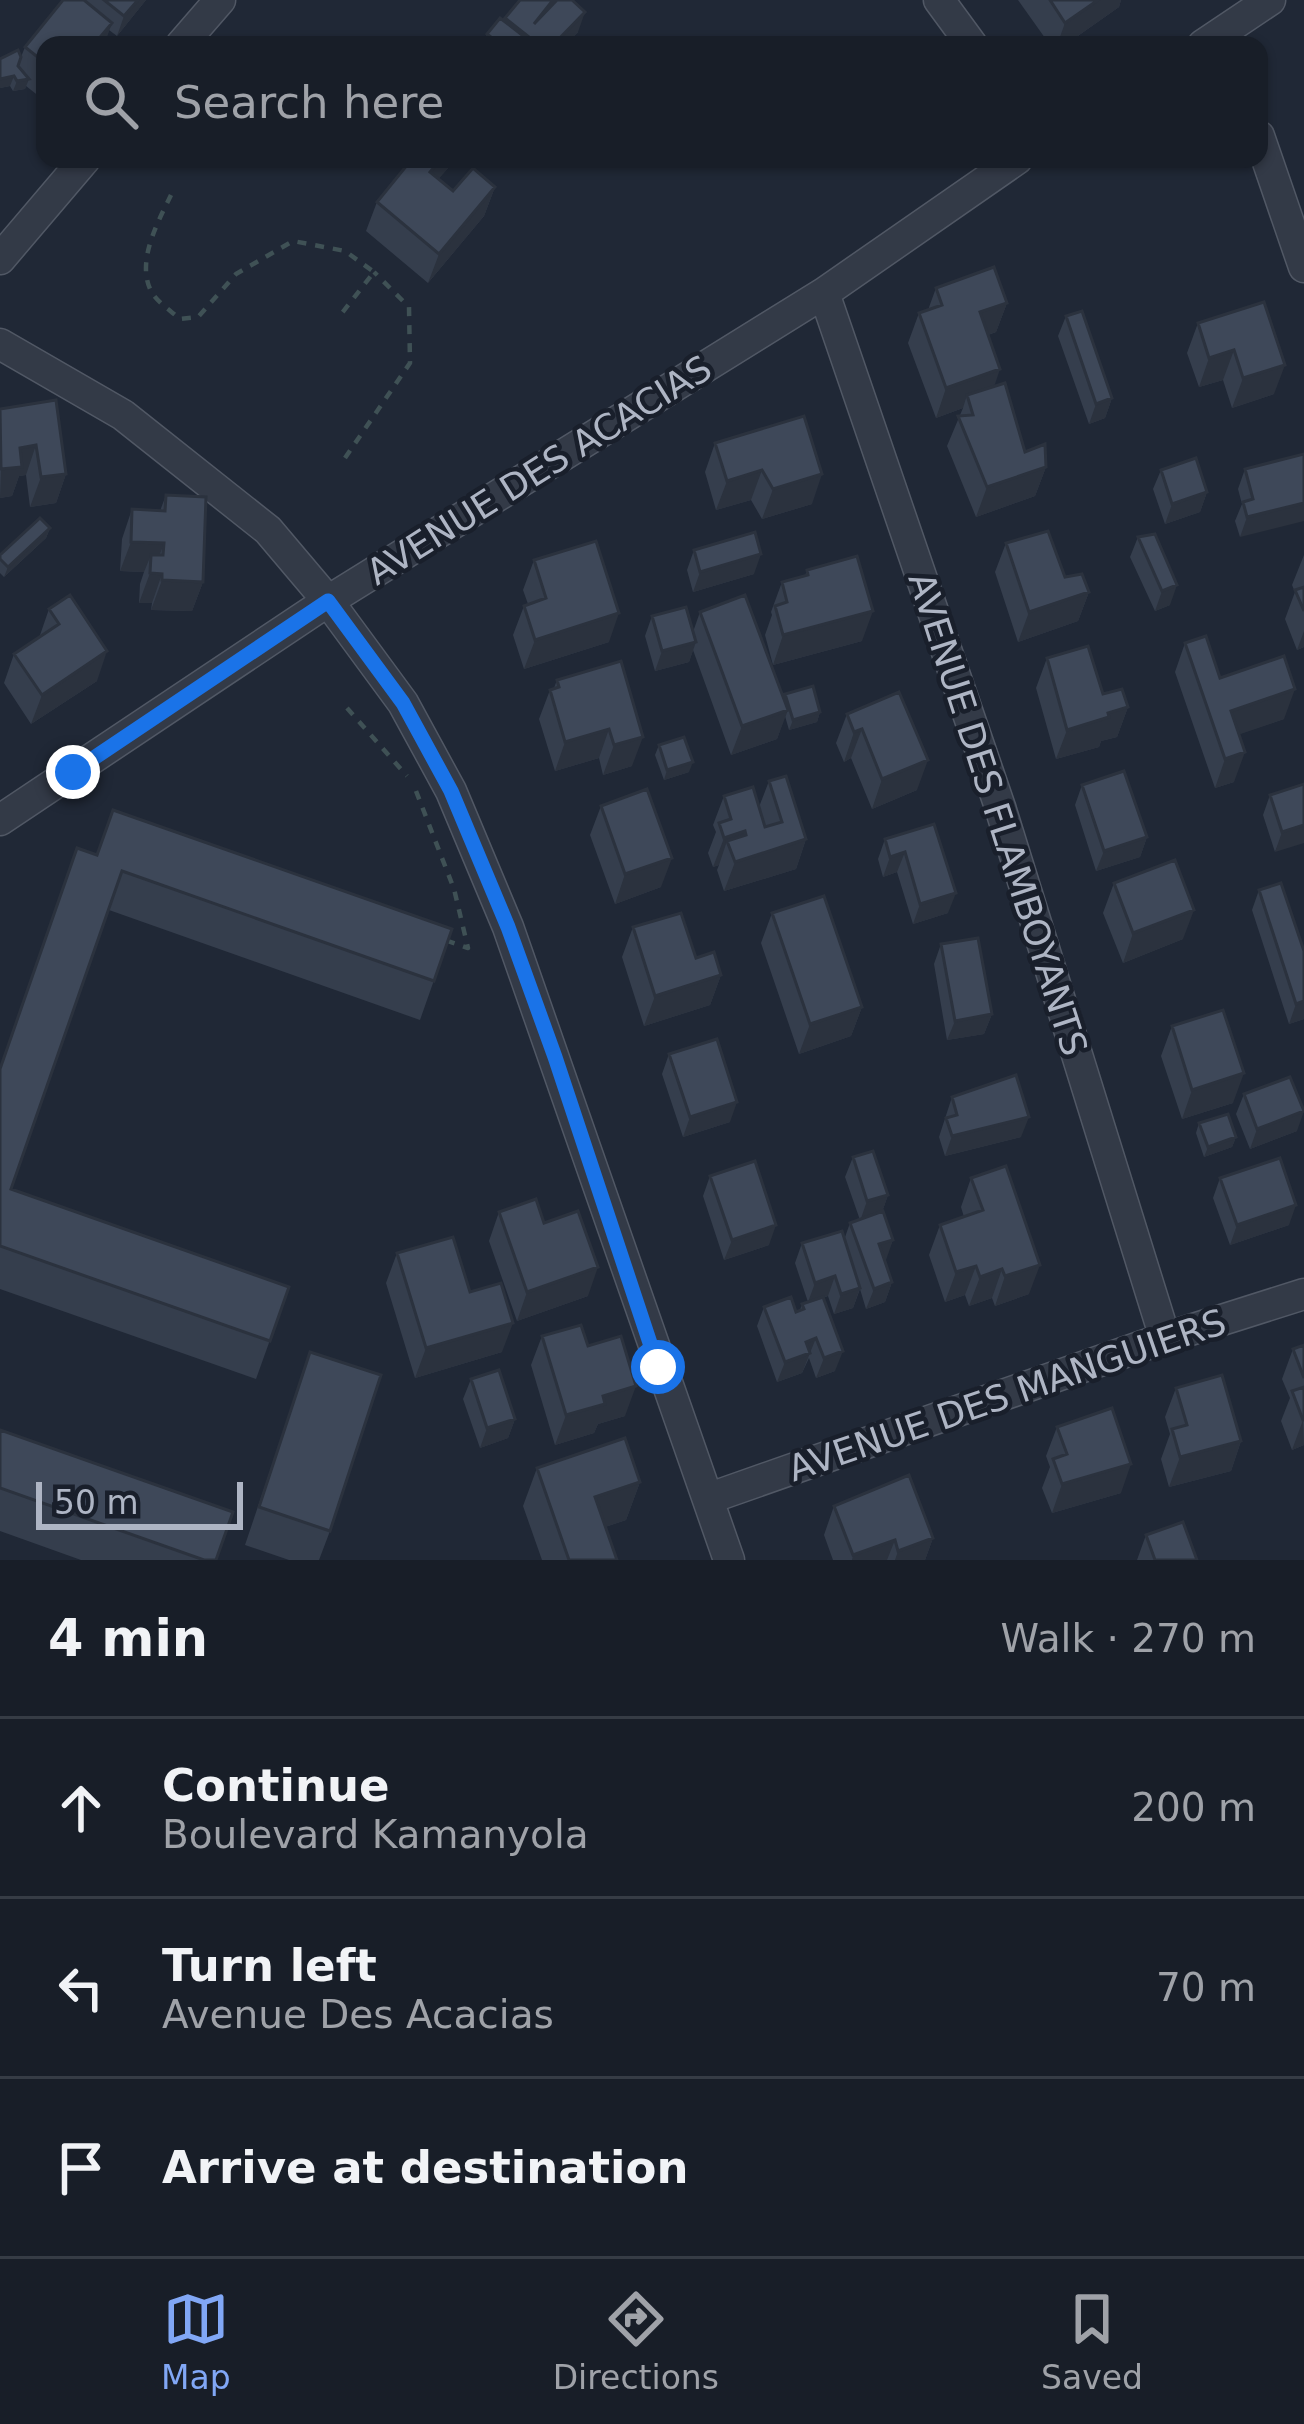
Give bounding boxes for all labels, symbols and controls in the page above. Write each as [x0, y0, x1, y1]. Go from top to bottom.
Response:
search box [36, 36, 1268, 168]
icon: search [78, 69, 144, 135]
text: Search here [174, 76, 444, 129]
street label: AVENUE DES ACACIAS [359, 347, 719, 593]
street label: AVENUE DES FLAMBOYANTS [900, 567, 1096, 1061]
route end [46, 745, 100, 799]
street label: AVENUE DES MANGUIERS [783, 1301, 1231, 1489]
route start [631, 1340, 685, 1394]
scale bar [36, 1476, 243, 1529]
text: 50 m [54, 1483, 139, 1522]
text: 4 min [48, 1609, 208, 1668]
text: Walk · 270 m [1001, 1616, 1256, 1661]
text: Continue [162, 1759, 390, 1812]
icon: ahead [48, 1775, 114, 1841]
text: 200 m [1131, 1785, 1256, 1830]
text: Boulevard Kamanyola [162, 1812, 589, 1857]
text: Turn left [162, 1939, 377, 1992]
icon: left [48, 1955, 114, 2021]
text: 70 m [1156, 1965, 1256, 2010]
text: Avenue Des Acacias [162, 1992, 554, 2037]
icon: arrive [48, 2135, 114, 2201]
text: Arrive at destination [162, 2141, 688, 2194]
tab: Map [161, 2286, 231, 2397]
tab: Directions [553, 2286, 719, 2397]
tab: Saved [1041, 2286, 1143, 2397]

